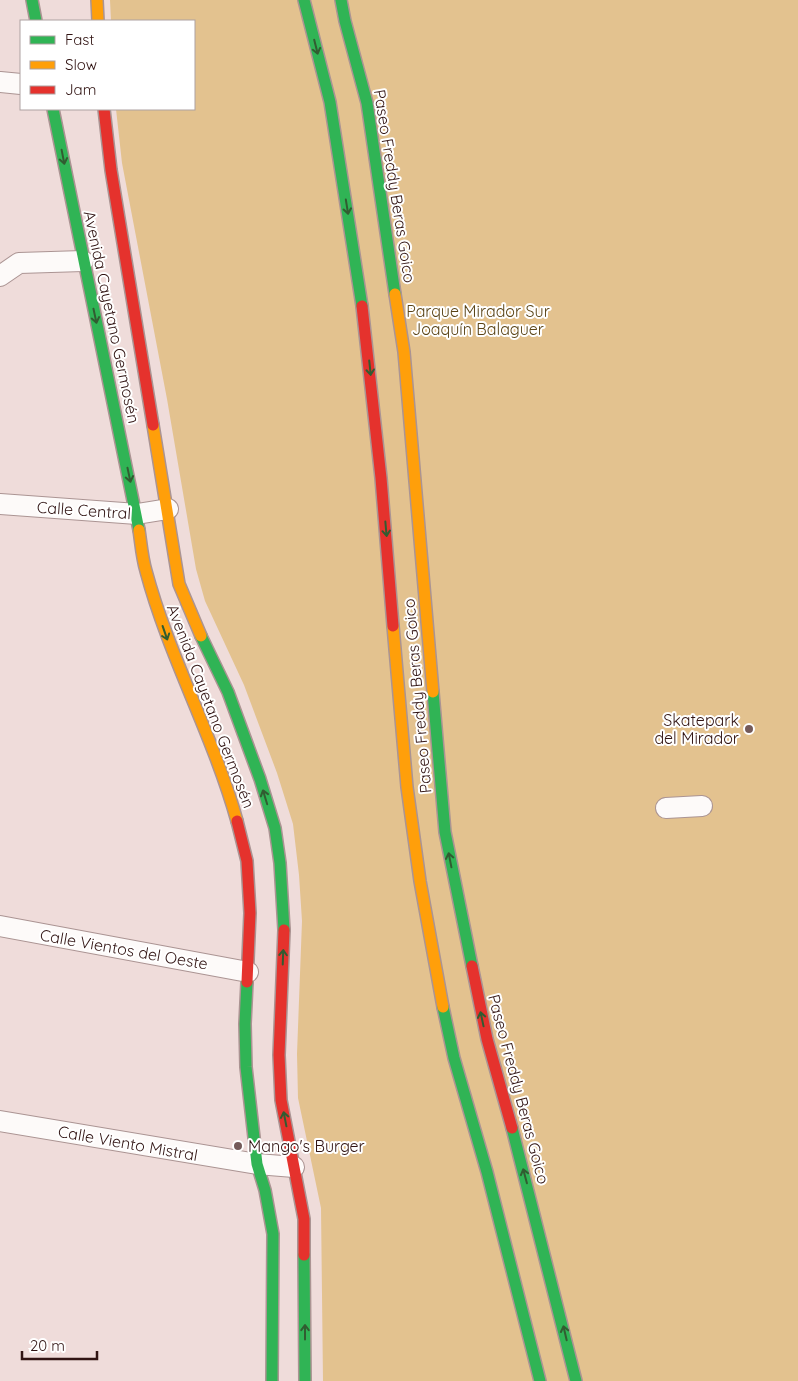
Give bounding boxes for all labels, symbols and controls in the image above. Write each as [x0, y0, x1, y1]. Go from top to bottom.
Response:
legend [20, 20, 195, 110]
text: Fast [65, 30, 94, 49]
one-way arrow [312, 39, 321, 55]
text: Slow [65, 55, 97, 74]
text: Jam [65, 80, 96, 99]
street label: Paseo Freddy Beras Goico [370, 88, 420, 284]
one-way arrow [59, 148, 68, 164]
one-way arrow [343, 198, 353, 214]
street label: Avenida Cayetano Germosén [80, 209, 144, 425]
park label: Parque Mirador Sur Joaquín Balaguer [406, 301, 550, 339]
one-way arrow [91, 307, 100, 323]
one-way arrow [365, 359, 375, 375]
one-way arrow [124, 466, 134, 482]
street label: Calle Central [36, 497, 132, 523]
one-way arrow [381, 521, 390, 537]
street label: Paseo Freddy Beras Goico [399, 598, 435, 794]
street label: Avenida Cayetano Germosén [163, 601, 259, 811]
one-way arrow [161, 624, 171, 640]
place label: Skatepark del Mirador [654, 710, 739, 748]
marker: Skatepark del Mirador [743, 723, 755, 735]
one-way arrow [260, 789, 270, 805]
one-way arrow [445, 852, 454, 868]
street label: Calle Vientos del Oeste [39, 924, 209, 974]
one-way arrow [278, 949, 287, 965]
street label: Paseo Freddy Beras Goico [484, 992, 554, 1186]
one-way arrow [477, 1012, 486, 1028]
one-way arrow [279, 1112, 289, 1128]
street label: Calle Viento Mistral [57, 1121, 199, 1165]
place label: Mango's Burger [248, 1136, 365, 1156]
marker: Mango's Burger [232, 1140, 244, 1152]
one-way arrow [520, 1168, 529, 1184]
one-way arrow [300, 1325, 310, 1341]
one-way arrow [560, 1326, 569, 1342]
scale bar [22, 1328, 98, 1360]
text: 20 m [30, 1336, 65, 1355]

